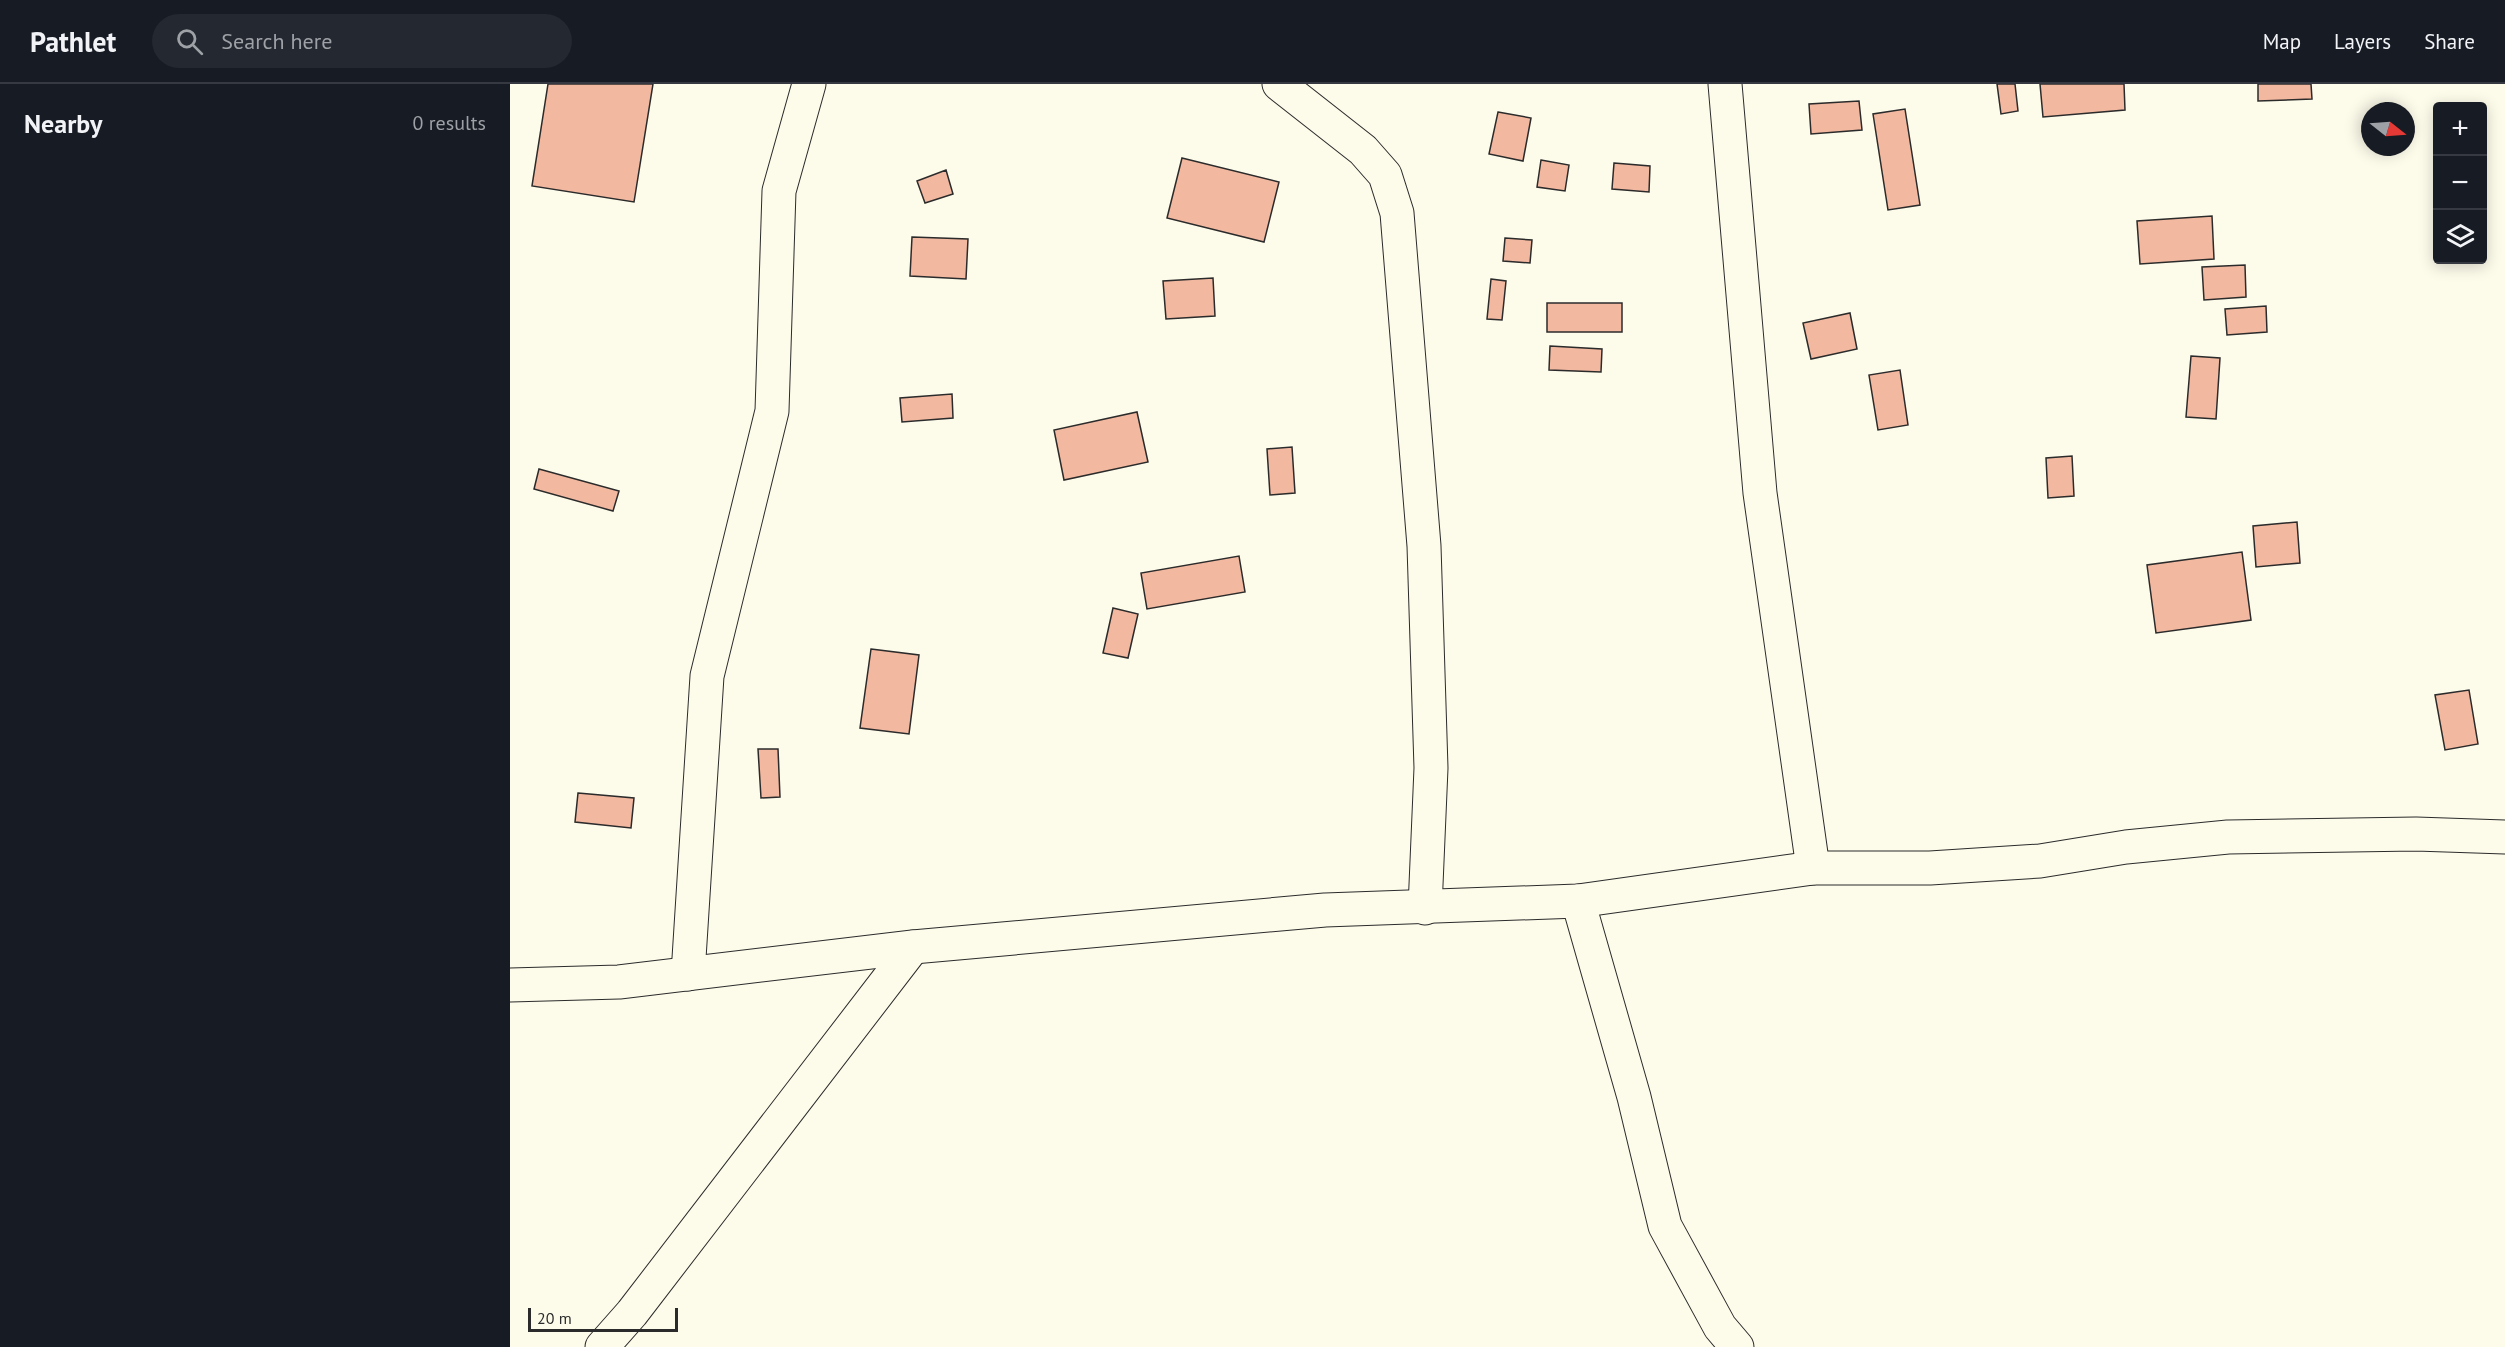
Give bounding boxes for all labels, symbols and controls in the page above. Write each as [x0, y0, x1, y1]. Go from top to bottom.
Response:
search box [152, 14, 572, 68]
text: Pathlet [30, 23, 116, 60]
icon: search [173, 25, 206, 58]
text: Search here [221, 27, 332, 55]
text: Map [2263, 28, 2301, 55]
text: Layers [2334, 28, 2391, 55]
text: Share [2424, 28, 2475, 55]
north arrow [2361, 102, 2415, 156]
map controls [2433, 102, 2487, 264]
button: + [2433, 102, 2487, 156]
text: Nearby [24, 107, 102, 140]
text: 0 results [413, 110, 486, 136]
button: − [2433, 156, 2487, 210]
button: layers [2433, 210, 2487, 264]
scale bar [528, 1305, 678, 1332]
text: 20 m [537, 1308, 572, 1328]

